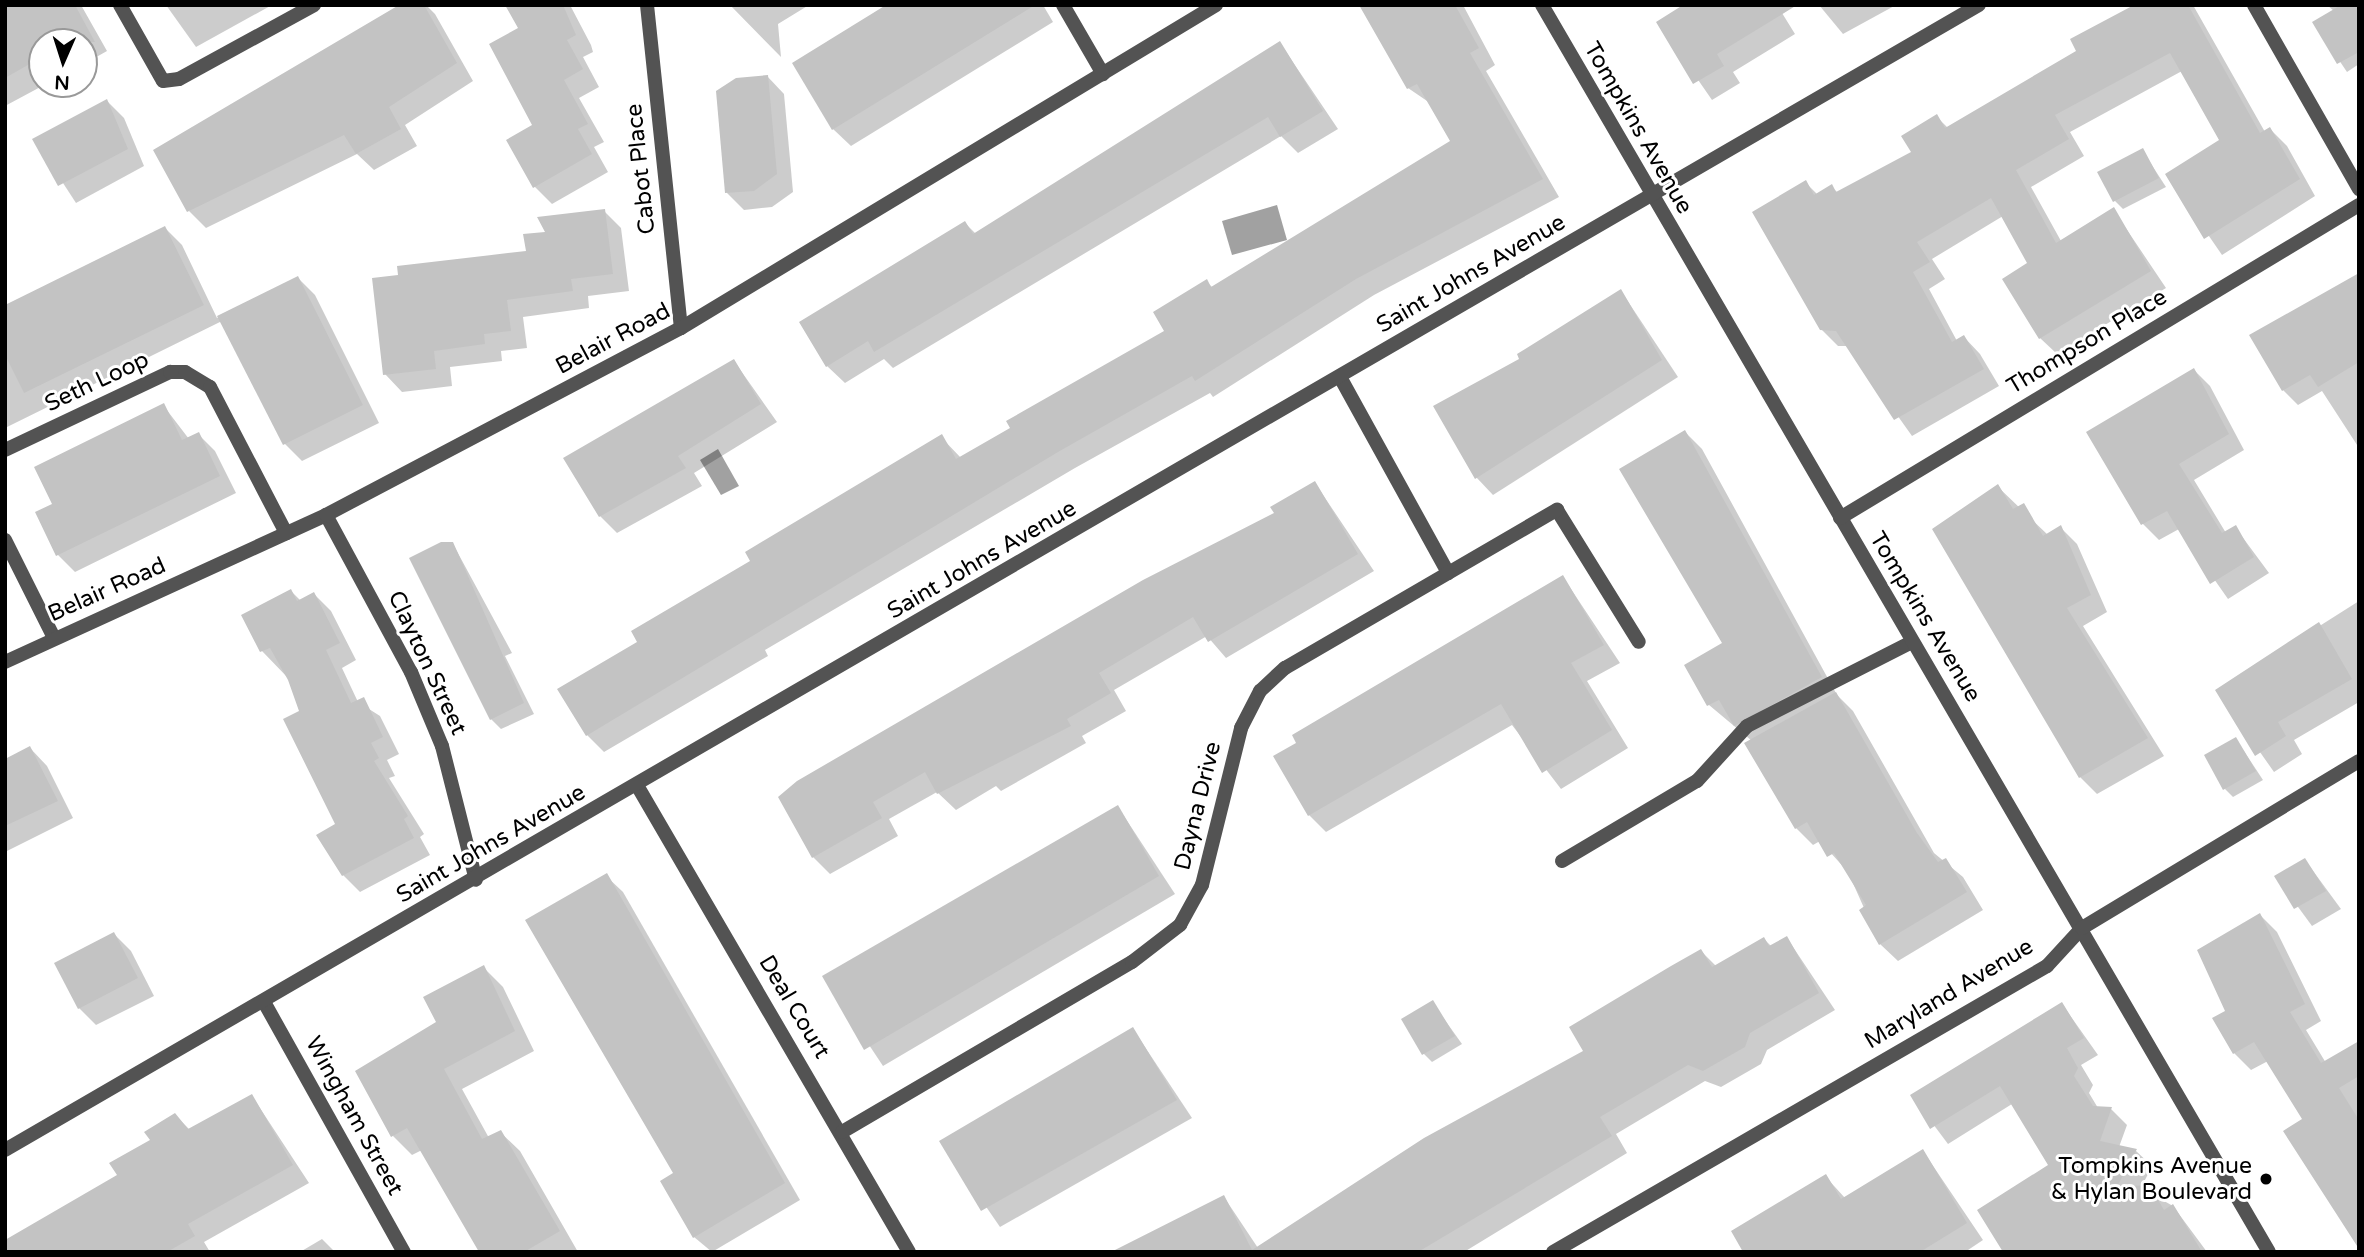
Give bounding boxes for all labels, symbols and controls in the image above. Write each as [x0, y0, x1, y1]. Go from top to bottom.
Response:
north arrow [28, 28, 98, 98]
street label: Tompkins Avenue [1578, 37, 1698, 219]
text: N [54, 71, 70, 93]
street label: Cabot Place [620, 102, 662, 236]
street label: Saint Johns Avenue [1372, 209, 1570, 339]
street label: Thompson Place [2002, 283, 2172, 401]
street label: Belair Road [551, 297, 675, 381]
street label: Seth Loop [41, 346, 153, 418]
street label: Saint Johns Avenue [883, 495, 1081, 625]
street label: Tompkins Avenue [1863, 527, 1987, 707]
street label: Belair Road [44, 552, 170, 628]
street label: Clayton Street [382, 587, 472, 739]
street label: Dayna Drive [1169, 739, 1227, 873]
street label: Saint Johns Avenue [392, 779, 590, 909]
street label: Maryland Avenue [1860, 933, 2038, 1055]
street label: Deal Court [752, 950, 836, 1064]
street label: Wingham Street [299, 1032, 409, 1200]
place label: Tompkins Avenue & Hylan Boulevard [2051, 1152, 2252, 1206]
marker: Tompkins Avenue & Hylan Boulevard [2258, 1171, 2274, 1187]

